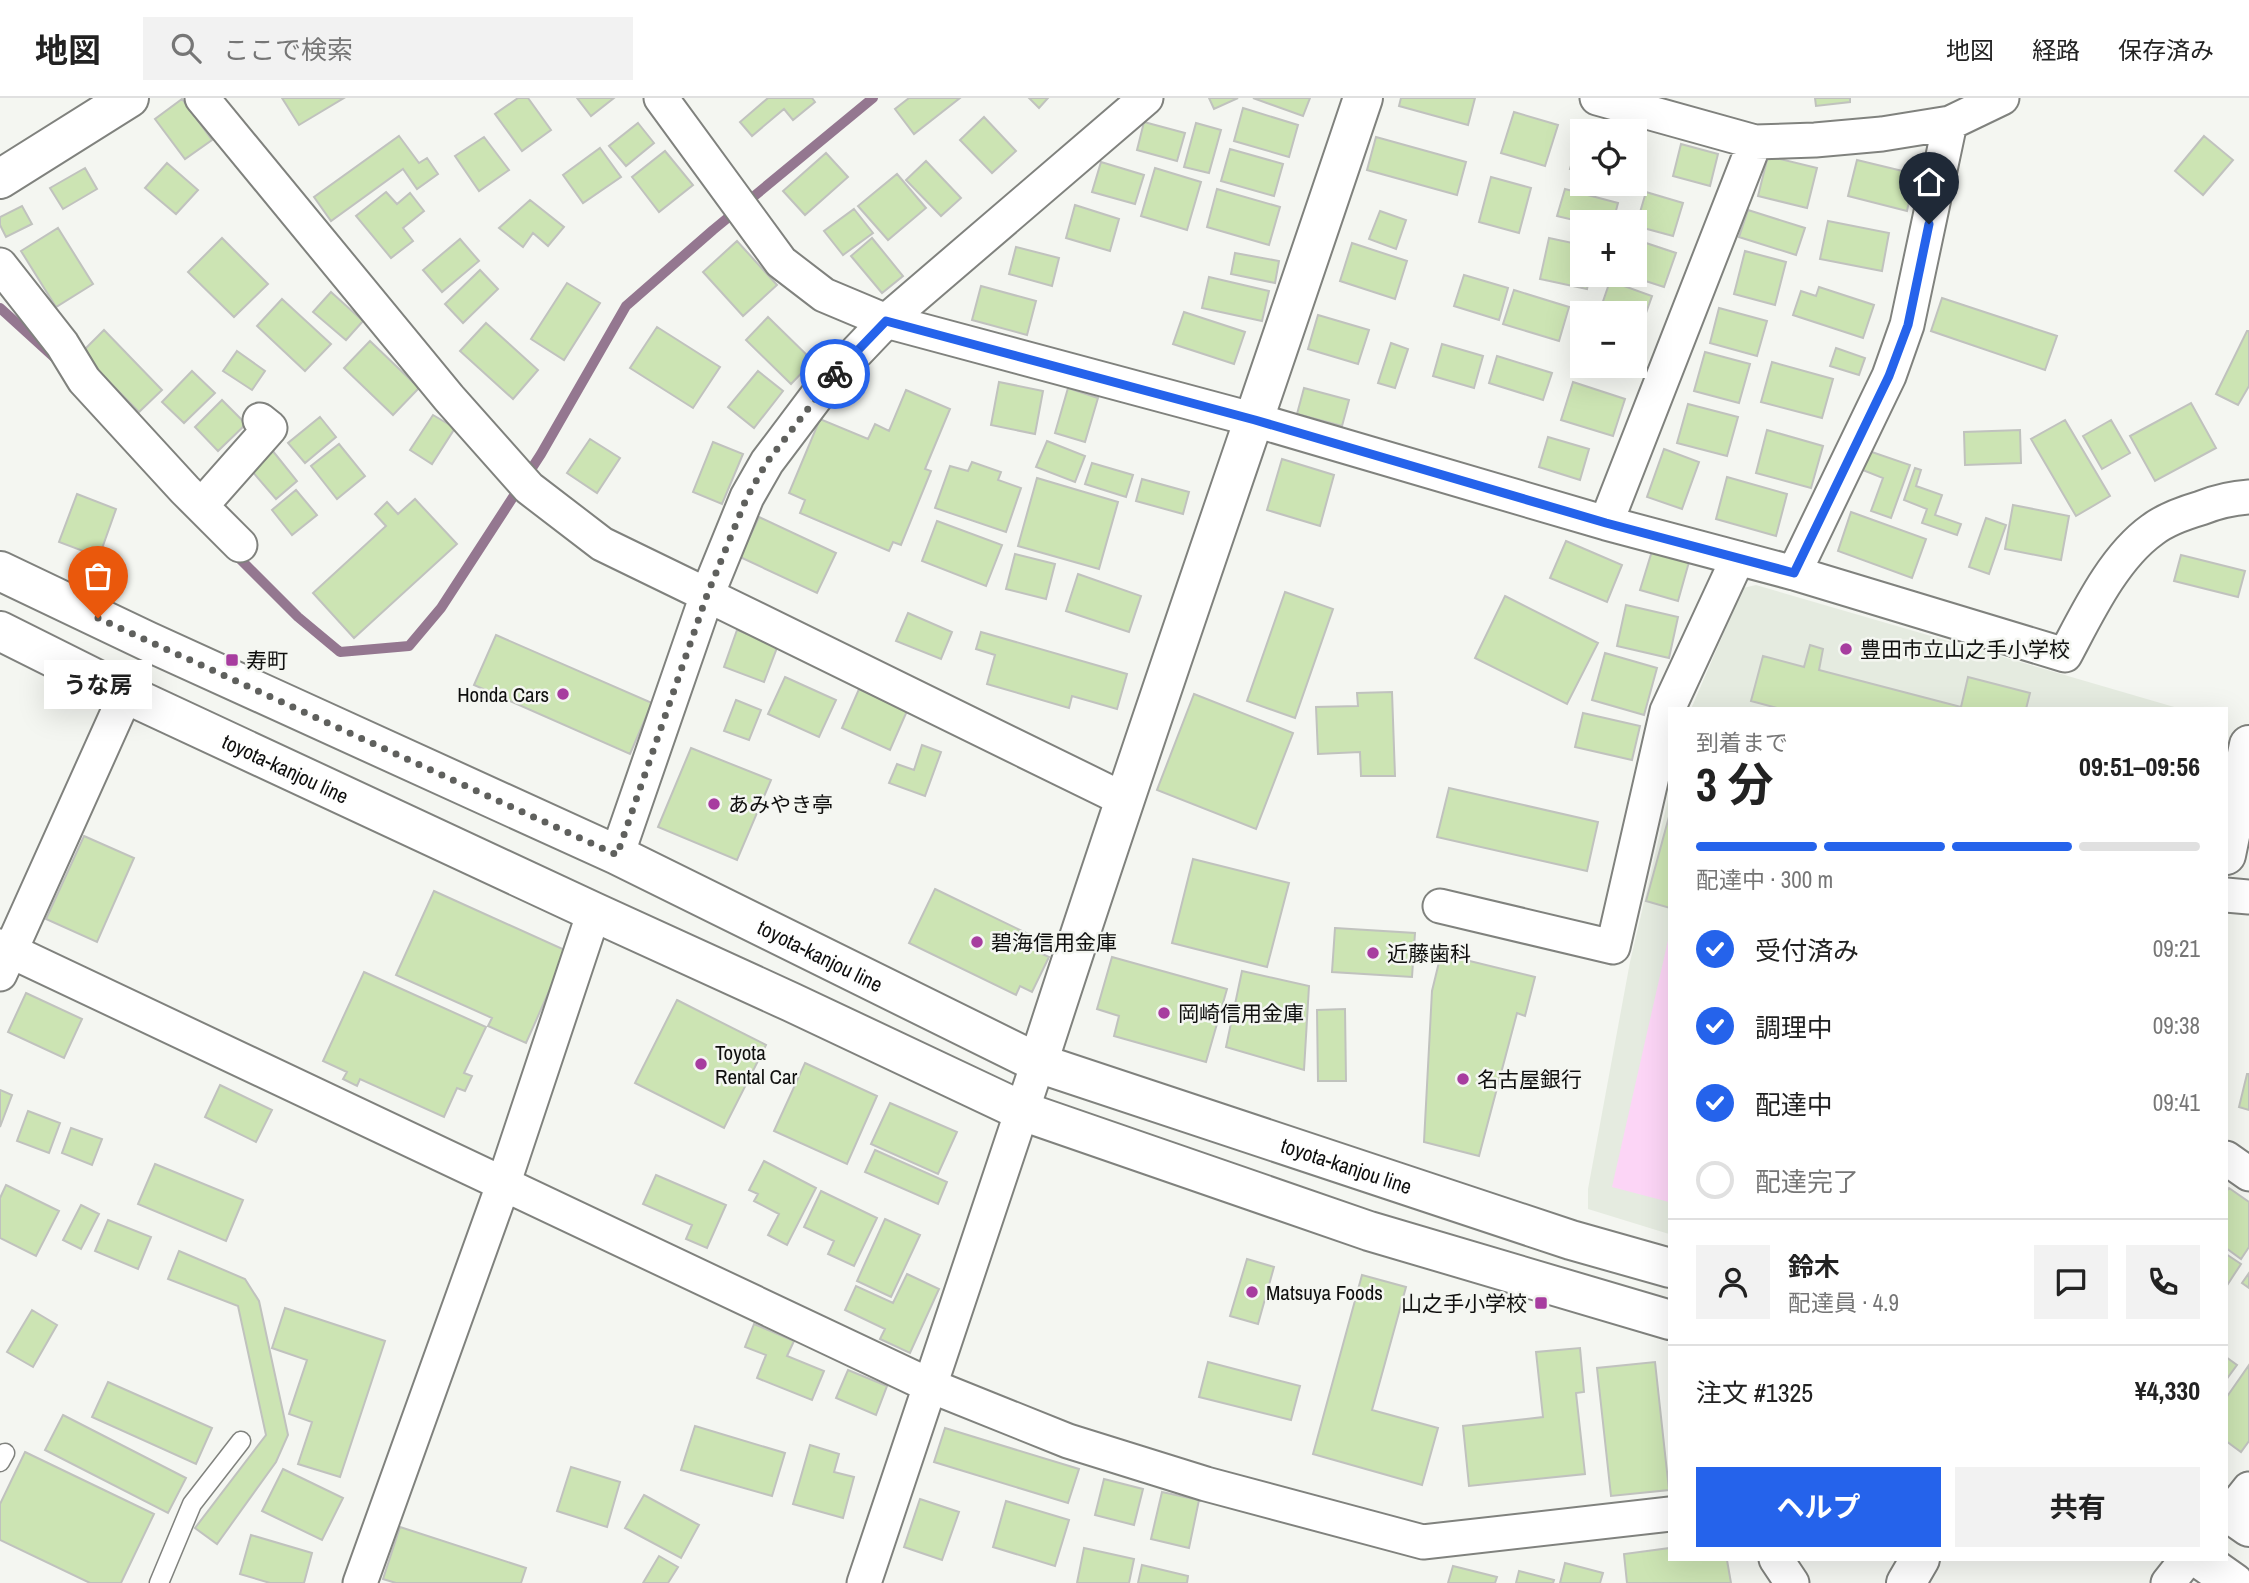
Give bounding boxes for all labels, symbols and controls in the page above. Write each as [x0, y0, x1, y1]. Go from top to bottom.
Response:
search box [143, 17, 633, 80]
text: 地図 [35, 28, 101, 72]
icon: search [167, 29, 205, 67]
text: ここで検索 [223, 32, 353, 67]
text: 地図 [1946, 34, 1994, 66]
text: 経路 [2032, 34, 2080, 66]
text: 保存済み [2118, 34, 2214, 66]
map controls [1570, 119, 1647, 378]
button: locate [1570, 119, 1647, 196]
pin [1899, 152, 1959, 224]
icon: home [1910, 163, 1948, 201]
button: + [1570, 210, 1647, 287]
button: − [1570, 301, 1647, 378]
courier [800, 339, 870, 409]
icon: bike [816, 355, 854, 393]
pin [68, 546, 128, 618]
icon: bag [79, 557, 117, 595]
place label: 豊田市立山之手小学校 [1860, 635, 2070, 664]
marker: 豊田市立山之手小学校 [1838, 641, 1854, 657]
place label: 寿町 [246, 646, 288, 675]
marker: 寿町 [224, 652, 240, 668]
callout: うな房 [44, 660, 152, 709]
text: うな房 [64, 669, 133, 700]
place label: Honda Cars [457, 680, 549, 709]
marker: Honda Cars [555, 686, 571, 702]
street label: toyota-kanjou line [218, 727, 353, 810]
text: 到着まで [1696, 727, 1788, 758]
text: 09:51–09:56 [2079, 749, 2200, 784]
text: 3 分 [1696, 753, 1773, 815]
place label: あみやき亭 [728, 790, 833, 819]
marker: あみやき亭 [706, 796, 722, 812]
text: 配達中 · 300 m [1696, 864, 1833, 895]
street label: toyota-kanjou line [753, 912, 888, 999]
place label: 碧海信用金庫 [991, 928, 1117, 957]
icon: check [1696, 930, 1734, 968]
text: 受付済み [1755, 933, 1859, 968]
text: 09:21 [2153, 933, 2200, 964]
marker: 碧海信用金庫 [969, 934, 985, 950]
place label: 近藤歯科 [1387, 939, 1471, 968]
marker: 近藤歯科 [1365, 945, 1381, 961]
place label: 岡崎信用金庫 [1178, 999, 1304, 1028]
marker: 岡崎信用金庫 [1156, 1005, 1172, 1021]
icon: check [1696, 1007, 1734, 1045]
text: 調理中 [1755, 1010, 1833, 1045]
text: 09:38 [2153, 1010, 2200, 1041]
place label: Toyota Rental Car [715, 1038, 798, 1091]
marker: Toyota Rental Car [693, 1056, 709, 1072]
place label: 名古屋銀行 [1477, 1065, 1582, 1094]
marker: 名古屋銀行 [1455, 1071, 1471, 1087]
icon: check [1696, 1084, 1734, 1122]
text: 配達中 [1755, 1087, 1833, 1122]
text: 09:41 [2153, 1087, 2200, 1118]
street label: toyota-kanjou line [1277, 1130, 1416, 1201]
text: 配達完了 [1755, 1164, 1859, 1199]
button: person [1696, 1245, 1770, 1319]
button: chat [2034, 1245, 2108, 1319]
button: phone [2126, 1245, 2200, 1319]
text: 鈴木 [1788, 1249, 1840, 1284]
place label: Matsuya Foods [1266, 1278, 1383, 1307]
marker: Matsuya Foods [1244, 1284, 1260, 1300]
text: 配達員 · 4.9 [1788, 1287, 1899, 1318]
place label: 山之手小学校 [1401, 1289, 1527, 1318]
marker: 山之手小学校 [1533, 1295, 1549, 1311]
text: ¥4,330 [2135, 1373, 2200, 1408]
text: 注文 #1325 [1696, 1375, 1813, 1410]
button: ヘルプ [1696, 1467, 1941, 1547]
button: 共有 [1955, 1467, 2200, 1547]

